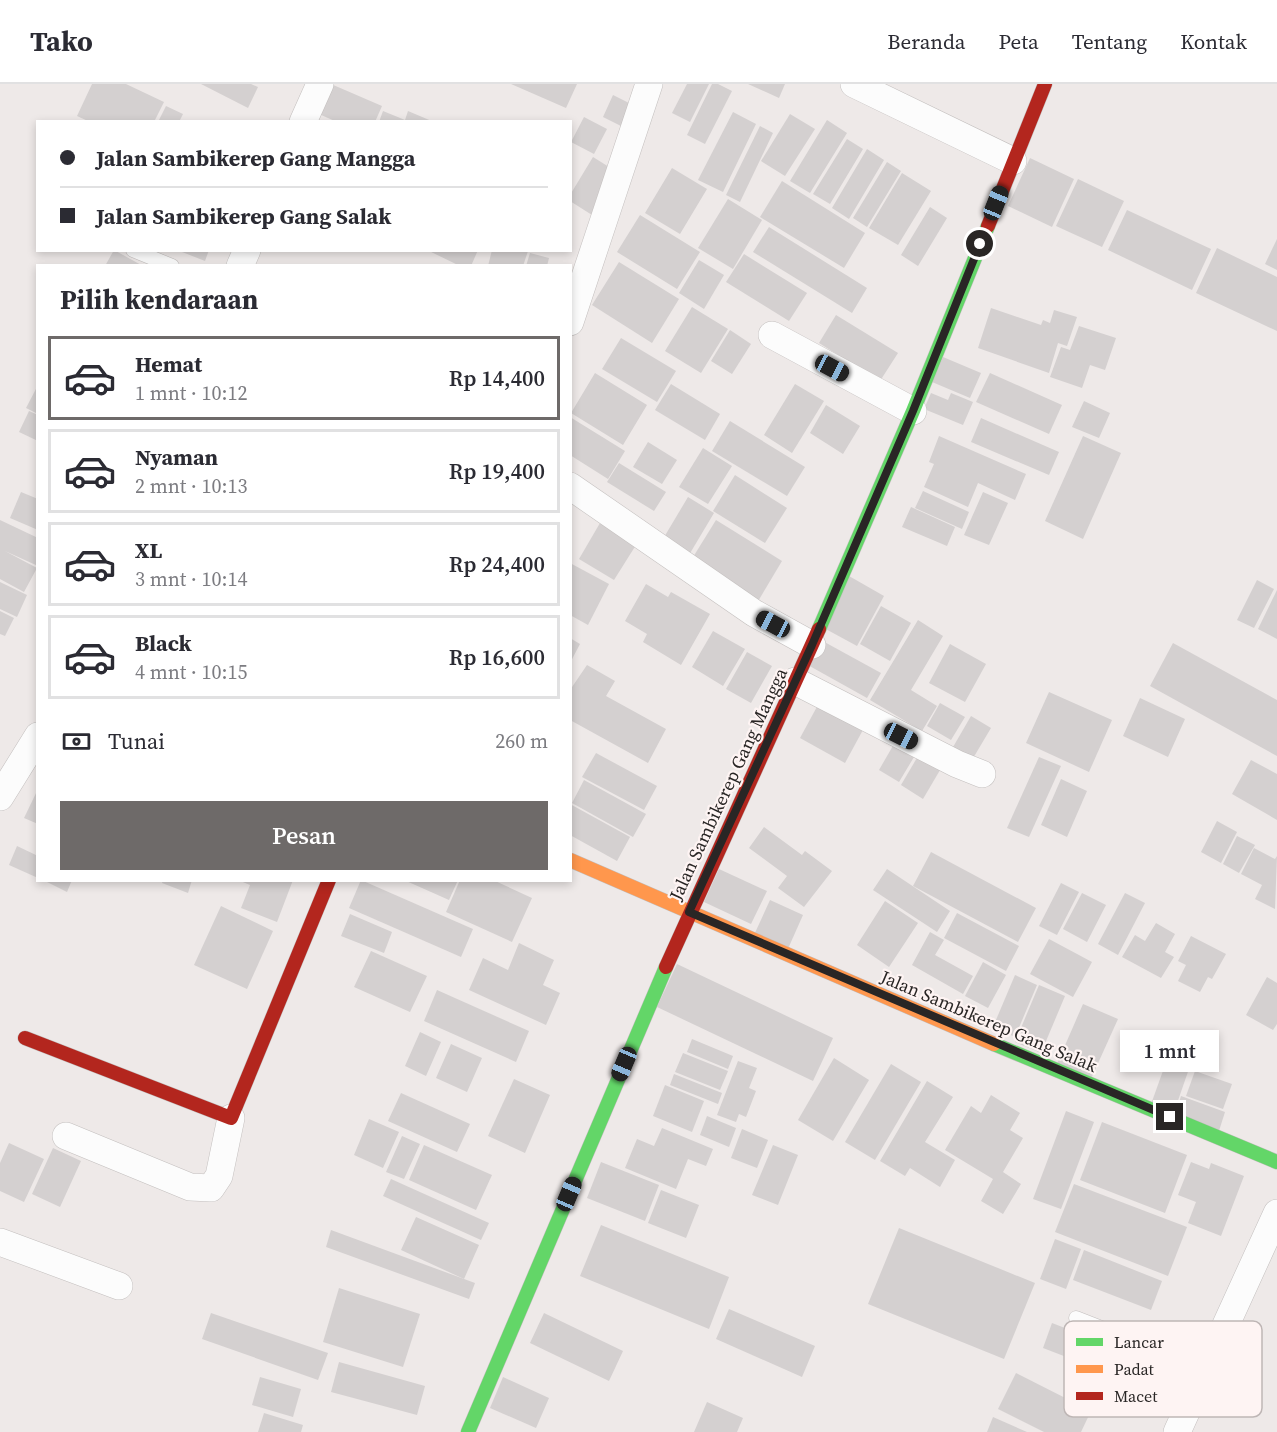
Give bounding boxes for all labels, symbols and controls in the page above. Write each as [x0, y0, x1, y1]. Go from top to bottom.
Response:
text: Tako [30, 22, 93, 60]
text: Beranda [887, 27, 966, 56]
text: Peta [999, 27, 1039, 56]
text: Tentang [1072, 27, 1147, 56]
text: Kontak [1180, 27, 1247, 56]
text: Jalan Sambikerep Gang Mangga [96, 143, 416, 173]
car [981, 183, 1011, 223]
text: Jalan Sambikerep Gang Salak [96, 201, 391, 231]
route start [966, 230, 993, 257]
text: Pilih kendaraan [60, 281, 258, 318]
text: Hemat [135, 349, 202, 379]
icon: car [63, 351, 117, 405]
car [812, 352, 852, 384]
text: Rp 14,400 [449, 363, 545, 393]
text: 1 mnt · 10:12 [135, 379, 248, 407]
text: Nyaman [135, 442, 218, 472]
icon: car [63, 444, 117, 498]
text: Rp 19,400 [449, 456, 545, 486]
text: 2 mnt · 10:13 [135, 472, 248, 500]
text: XL [135, 535, 162, 565]
icon: car [63, 537, 117, 591]
text: Rp 24,400 [449, 549, 545, 579]
text: 3 mnt · 10:14 [135, 565, 248, 593]
car [753, 608, 793, 640]
text: Black [135, 628, 192, 658]
icon: car [63, 630, 117, 684]
text: Rp 16,600 [449, 642, 545, 672]
text: 4 mnt · 10:15 [135, 658, 248, 686]
street label: Jalan Sambikerep Gang Mangga [663, 663, 793, 905]
car [881, 720, 921, 752]
icon: cash [60, 725, 93, 758]
text: Tunai [108, 726, 165, 756]
text: 260 m [495, 727, 548, 755]
button: Pesan [60, 801, 548, 870]
street label: Jalan Sambikerep Gang Salak [876, 964, 1101, 1078]
callout: 1 mnt [1120, 1030, 1220, 1072]
text: 1 mnt [1144, 1037, 1195, 1065]
car [609, 1044, 639, 1084]
route end [1156, 1103, 1183, 1130]
car [554, 1174, 584, 1214]
legend [1064, 1321, 1262, 1417]
text: Lancar [1114, 1331, 1164, 1353]
text: Padat [1114, 1358, 1155, 1380]
text: Macet [1114, 1385, 1158, 1407]

